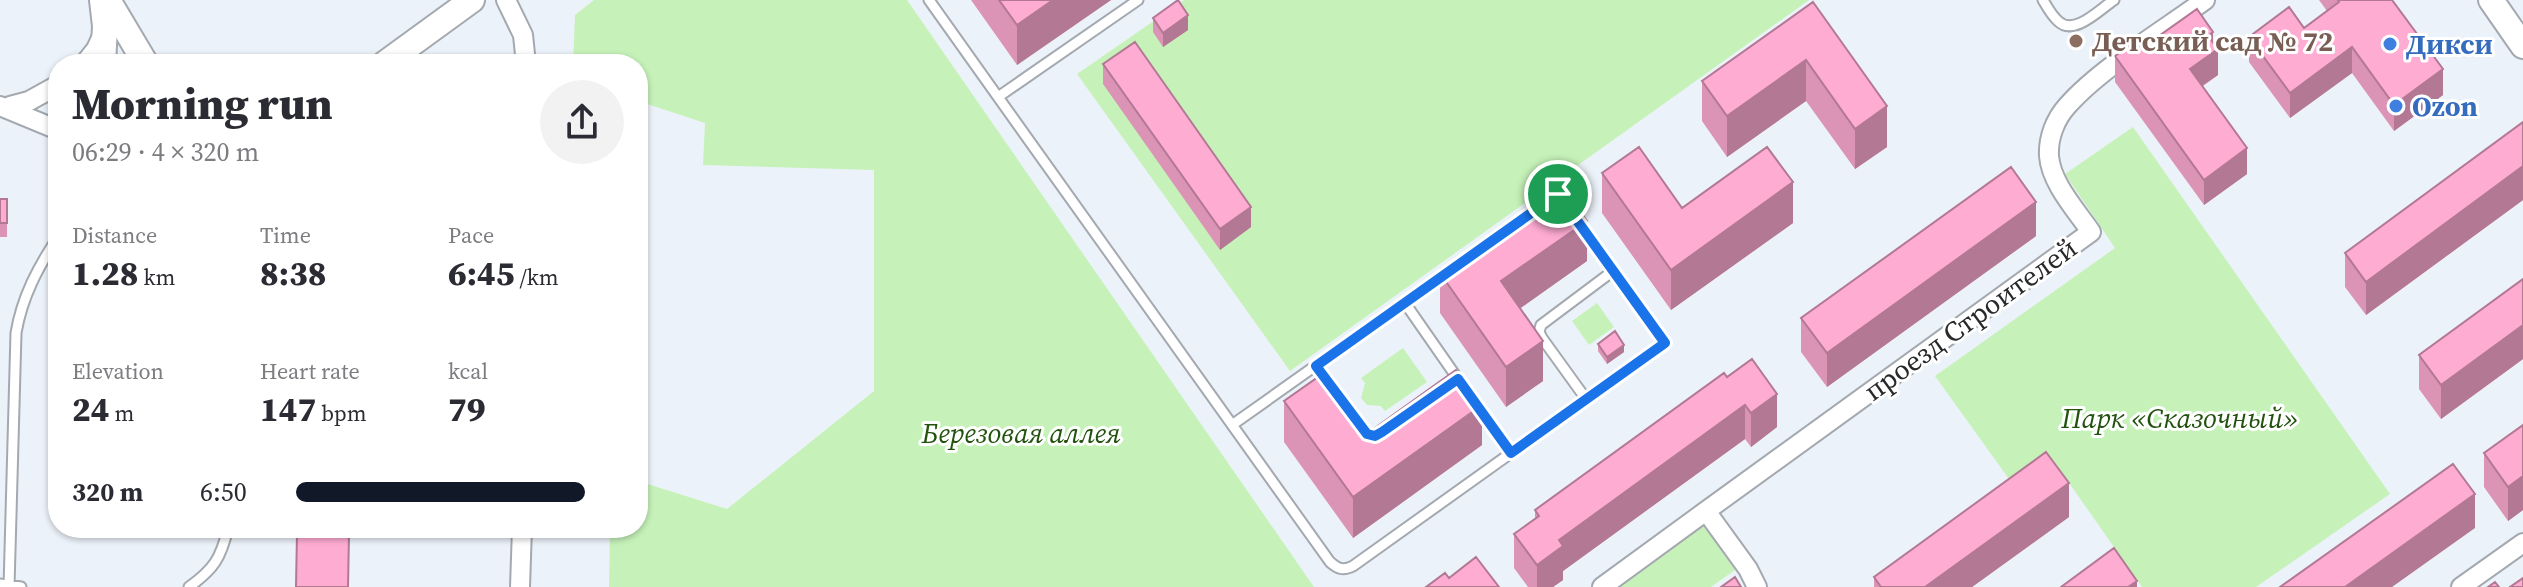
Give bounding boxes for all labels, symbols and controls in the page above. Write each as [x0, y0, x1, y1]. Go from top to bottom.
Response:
place label: Детский сад № 72 [2092, 22, 2333, 60]
place label: Дикси [2406, 25, 2493, 63]
marker: Детский сад № 72 [2067, 32, 2085, 50]
marker: Дикси [2381, 35, 2399, 53]
text: Morning run [72, 73, 333, 134]
button: share [540, 80, 624, 164]
place label: Ozon [2412, 87, 2478, 125]
marker: Ozon [2387, 97, 2405, 115]
text: 06:29 · 4 × 320 m [72, 134, 259, 170]
pin [1524, 160, 1592, 228]
icon: arrive [1536, 172, 1580, 216]
text: Distance [72, 220, 157, 250]
text: Time [260, 220, 311, 250]
text: Pace [448, 220, 494, 250]
street label: проезд Строителей [1856, 229, 2084, 409]
text: 1.28 [72, 250, 138, 296]
text: 8:38 [260, 250, 326, 296]
text: 6:45 [448, 250, 514, 296]
text: km [138, 262, 175, 292]
text: /km [514, 262, 559, 292]
text: Elevation [72, 356, 164, 386]
text: Heart rate [260, 356, 360, 386]
text: kcal [448, 356, 488, 386]
text: 24 [72, 386, 109, 432]
text: 147 [260, 386, 316, 432]
text: 79 [448, 386, 485, 432]
text: m [109, 398, 134, 428]
text: bpm [316, 398, 366, 428]
park label: Парк «Сказочный» [2060, 399, 2299, 437]
park label: Березовая аллея [921, 414, 1120, 452]
text: 320 m [72, 474, 143, 510]
text: 6:50 [200, 474, 247, 510]

